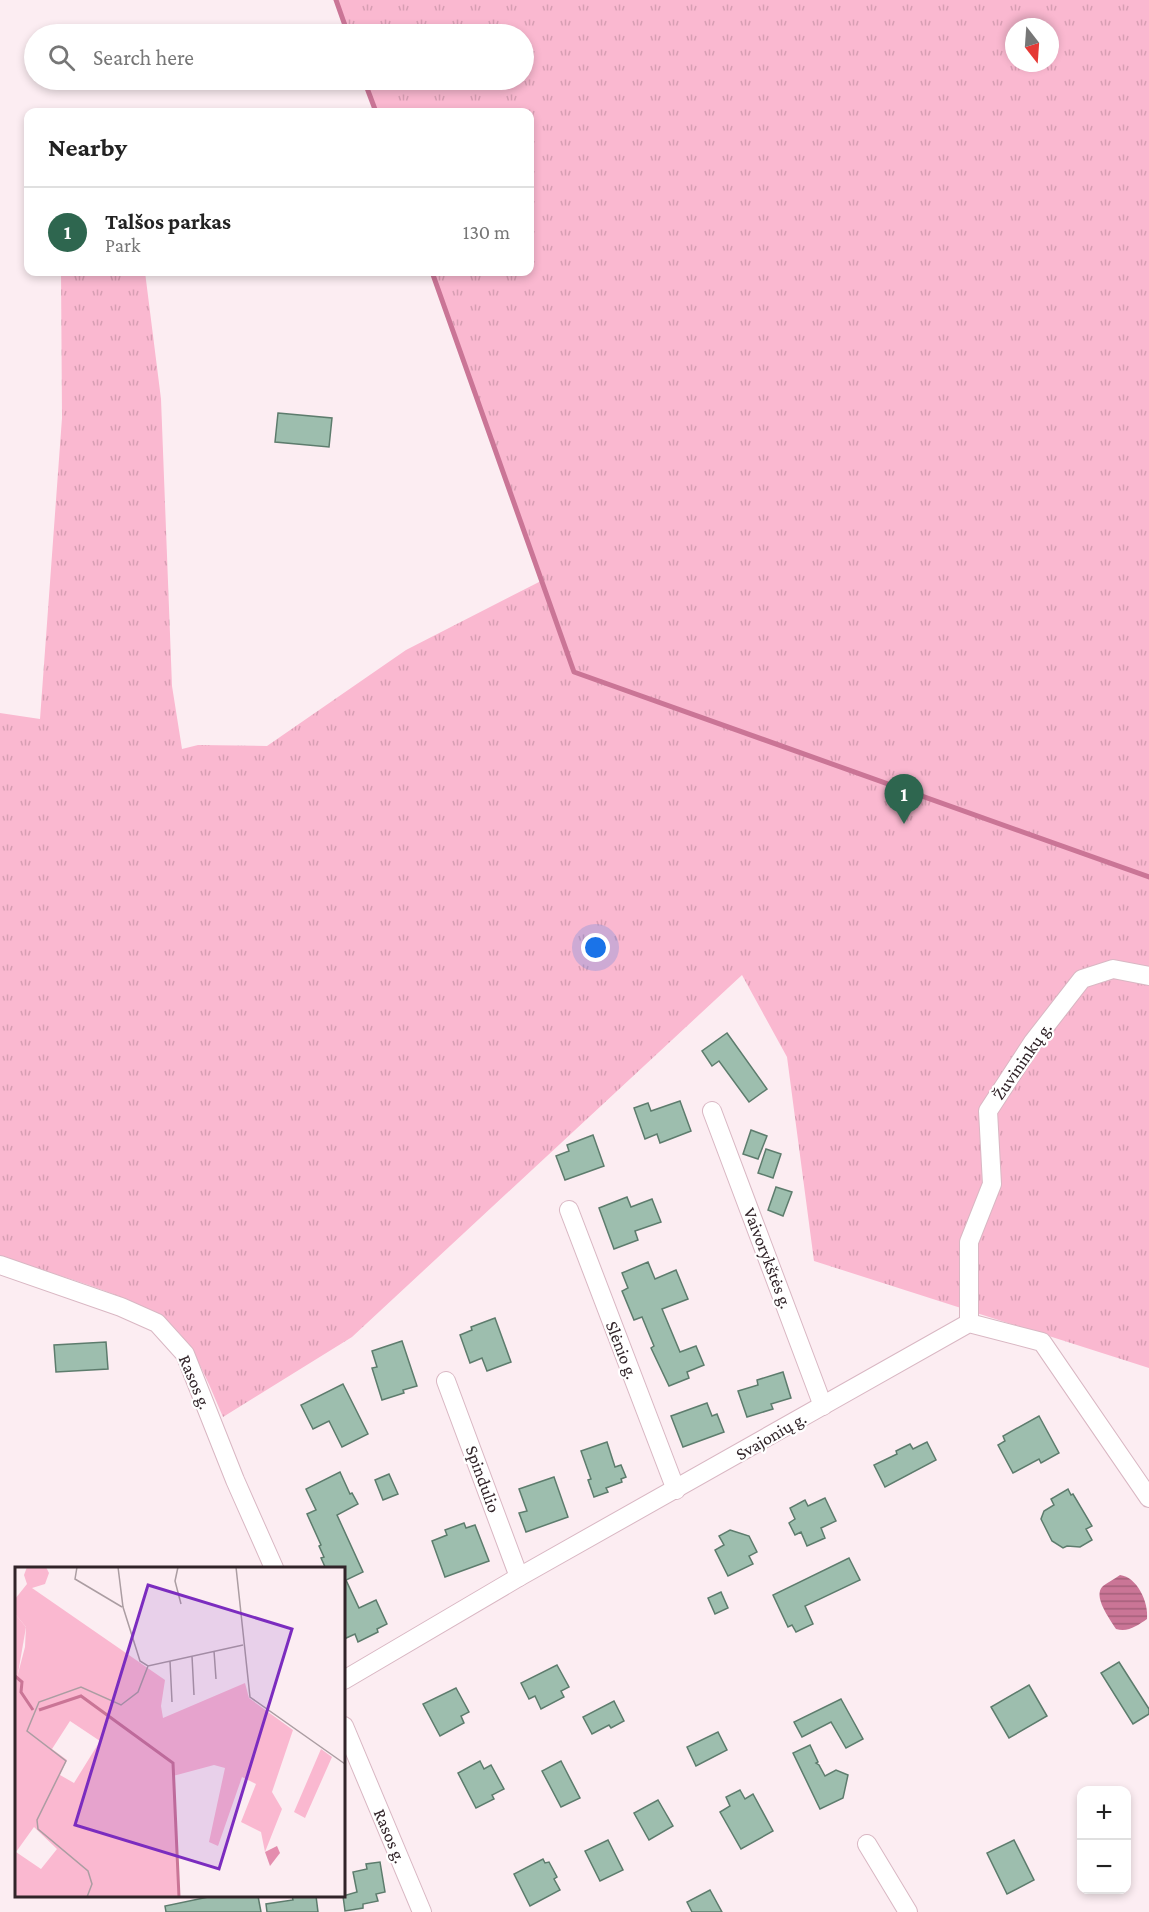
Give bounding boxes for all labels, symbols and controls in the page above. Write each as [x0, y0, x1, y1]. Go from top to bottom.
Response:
north arrow [1005, 18, 1059, 72]
search box [24, 24, 534, 90]
icon: search [45, 41, 78, 74]
text: Search here [93, 45, 194, 70]
text: Nearby [48, 133, 127, 162]
text: Talšos parkas [105, 209, 231, 234]
text: 1 [64, 221, 71, 243]
text: 130 m [463, 221, 510, 243]
text: Park [105, 234, 141, 256]
pin: 1 [884, 774, 924, 824]
your location [581, 933, 610, 962]
street label: Žuvininkų g. [988, 1018, 1056, 1104]
street label: Vaivorykštės g. [740, 1205, 796, 1311]
street label: Slėnio g. [602, 1318, 642, 1382]
street label: Rasos g. [175, 1352, 215, 1412]
street label: Svajonių g. [732, 1408, 810, 1465]
street label: Spindulio [462, 1443, 504, 1515]
inset map [15, 1567, 345, 1897]
map controls [1077, 1786, 1131, 1894]
button: + [1077, 1786, 1131, 1840]
street label: Rasos g. [370, 1806, 410, 1866]
button: − [1077, 1840, 1131, 1894]

